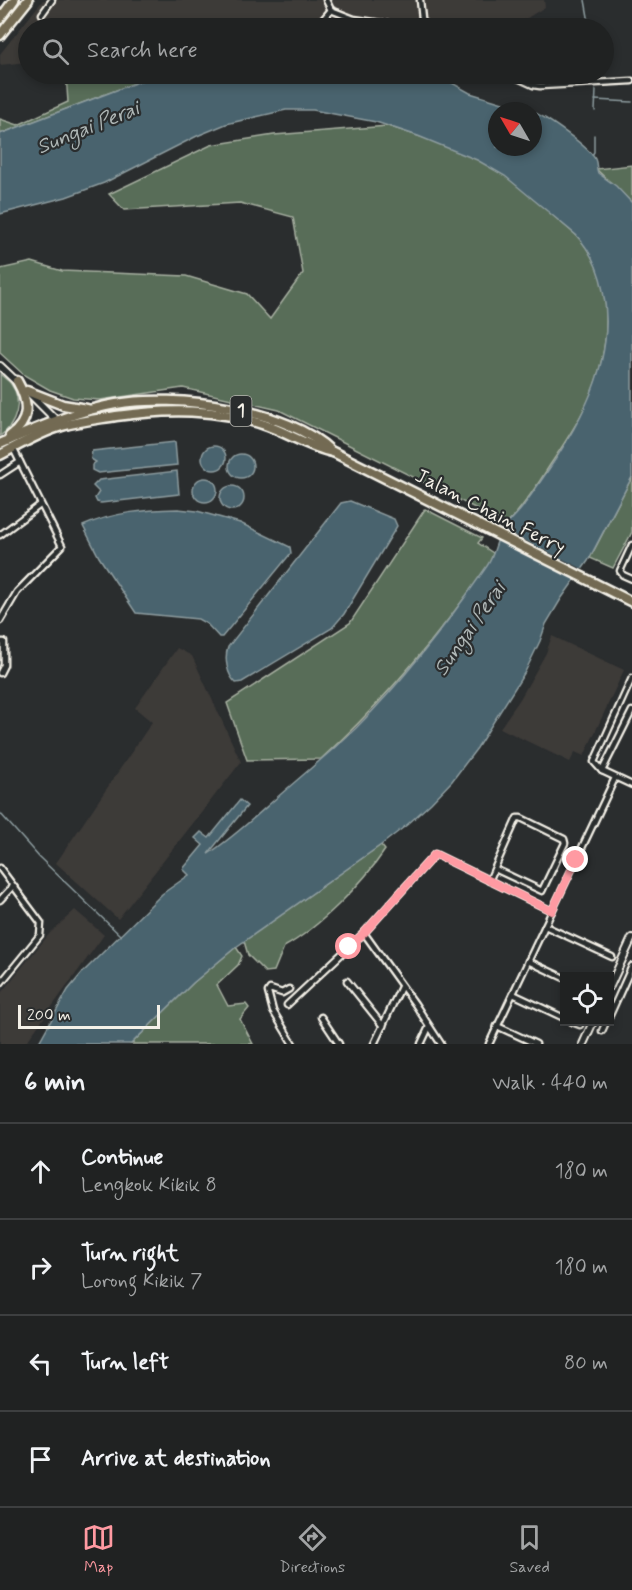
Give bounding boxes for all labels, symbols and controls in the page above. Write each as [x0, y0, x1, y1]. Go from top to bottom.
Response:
search box [18, 18, 614, 84]
icon: search [39, 35, 72, 68]
text: Search here [87, 37, 198, 65]
water label: Sungai Perai [32, 94, 147, 163]
north arrow [488, 102, 542, 156]
road number: 1 [230, 396, 252, 426]
street label: Jalan Chain Ferry [410, 462, 570, 562]
water label: Sungai Perai [427, 574, 516, 683]
route end [562, 846, 588, 872]
route start [335, 933, 361, 959]
map controls [560, 972, 614, 1026]
button: locate [560, 972, 614, 1026]
scale bar [18, 1002, 160, 1030]
text: 200 m [27, 1005, 71, 1026]
text: 6 min [24, 1066, 86, 1100]
text: Walk · 440 m [492, 1070, 608, 1097]
text: Continue [81, 1144, 163, 1172]
icon: ahead [24, 1155, 57, 1188]
text: 180 m [555, 1158, 608, 1185]
text: Lengkok Kikik 8 [81, 1172, 217, 1199]
text: Turn right [81, 1240, 179, 1268]
icon: right [24, 1251, 57, 1284]
text: 180 m [555, 1254, 608, 1281]
text: Lorong Kikik 7 [81, 1268, 202, 1295]
icon: left [24, 1347, 57, 1380]
text: Turn left [81, 1349, 169, 1377]
text: 80 m [564, 1350, 608, 1377]
icon: arrive [24, 1443, 57, 1476]
text: Arrive at destination [81, 1445, 271, 1473]
tab: Map [82, 1521, 115, 1578]
tab: Directions [279, 1521, 345, 1578]
tab: Saved [509, 1521, 550, 1578]

